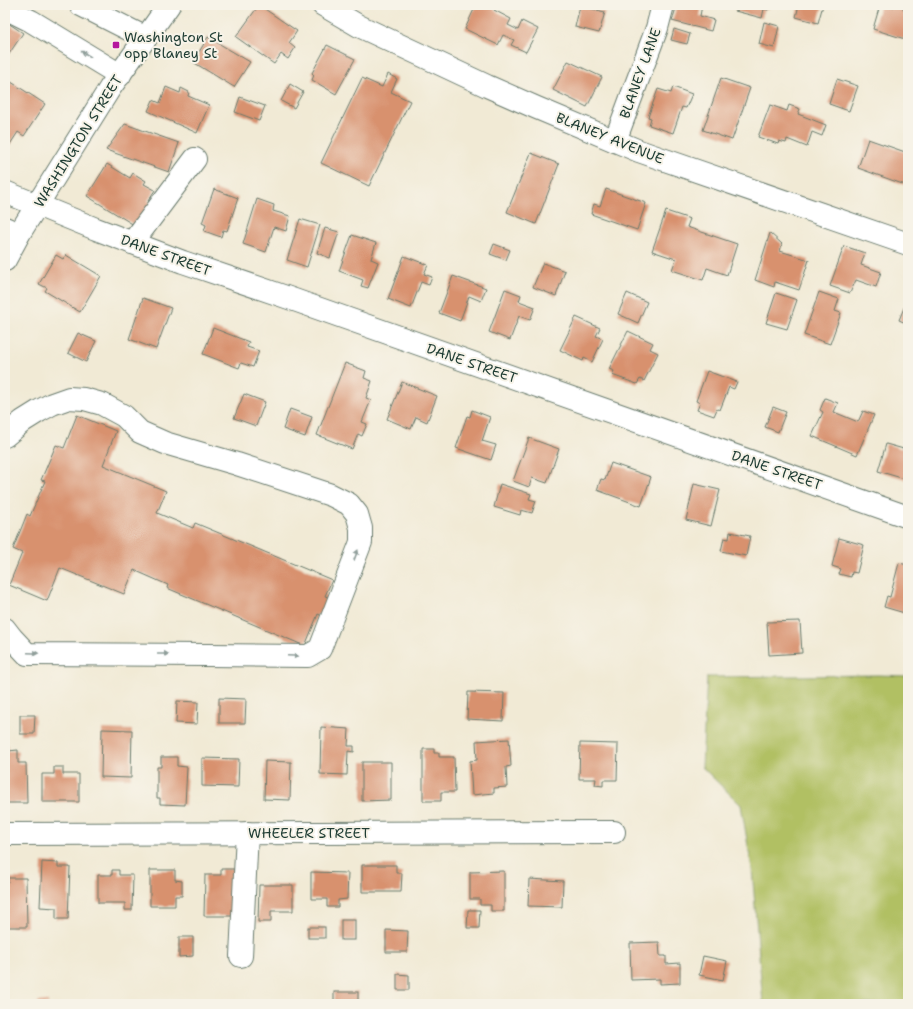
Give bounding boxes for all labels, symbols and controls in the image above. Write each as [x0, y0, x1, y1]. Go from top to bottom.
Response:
street label: BLANEY LANE [615, 25, 665, 121]
place label: Washington St opp Blaney St [124, 28, 223, 62]
marker: Washington St opp Blaney St [111, 40, 121, 50]
one-way arrow [80, 51, 92, 58]
street label: WASHINGTON STREET [30, 71, 126, 211]
street label: BLANEY AVENUE [553, 108, 667, 168]
street label: DANE STREET [118, 230, 214, 280]
street label: DANE STREET [424, 339, 520, 387]
street label: DANE STREET [729, 446, 825, 494]
one-way arrow [353, 548, 359, 560]
one-way arrow [27, 650, 39, 657]
one-way arrow [157, 651, 170, 657]
one-way arrow [287, 653, 300, 659]
street label: WHEELER STREET [248, 824, 370, 842]

